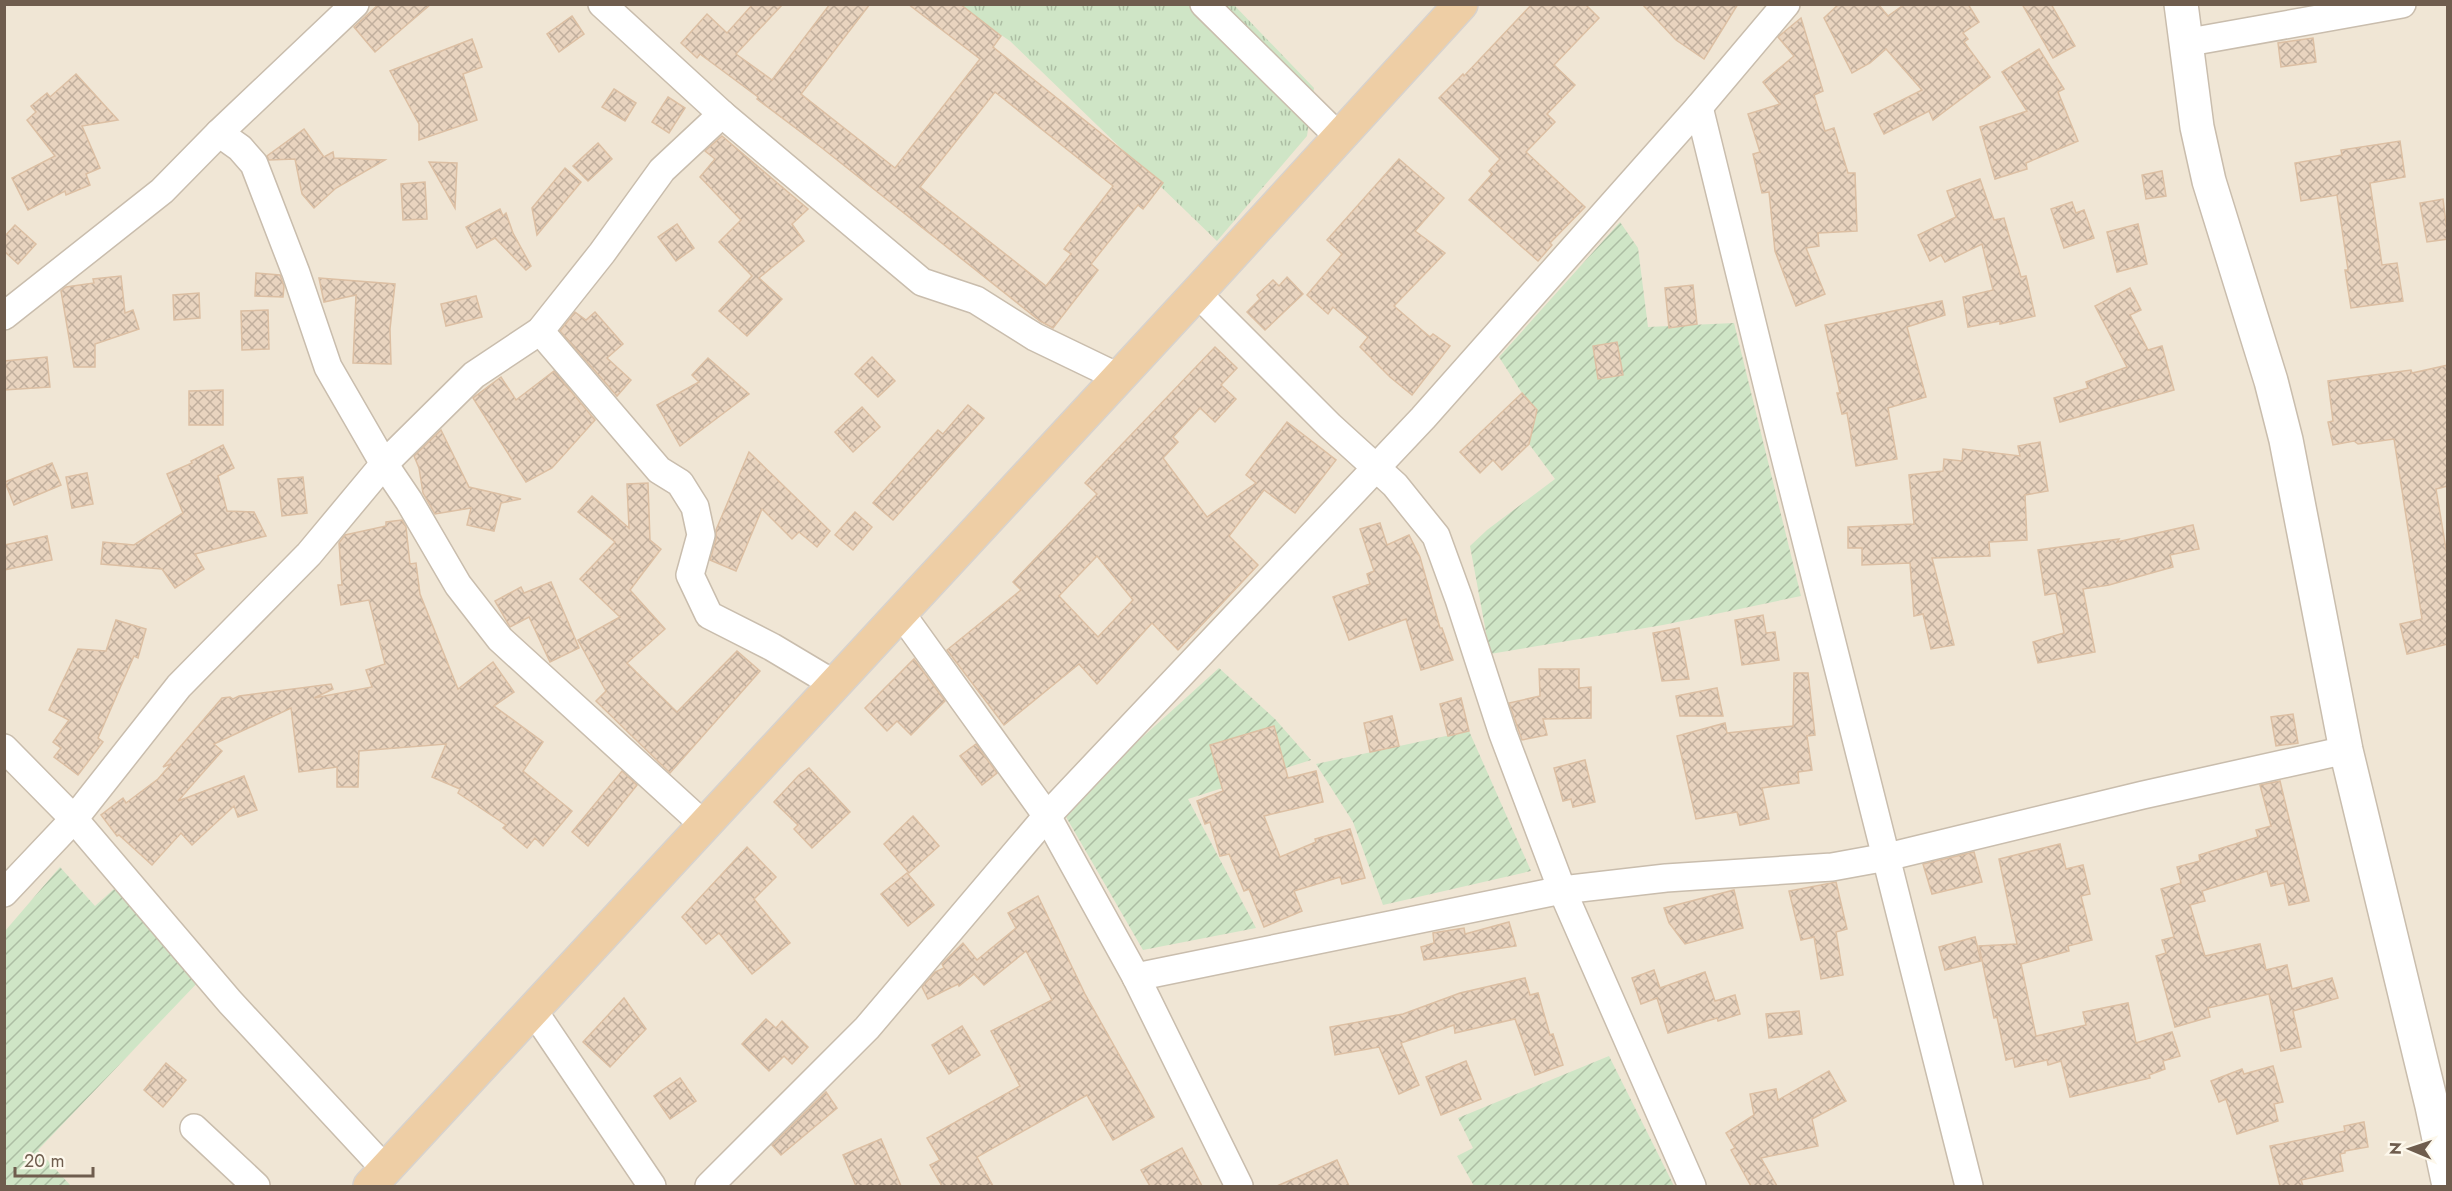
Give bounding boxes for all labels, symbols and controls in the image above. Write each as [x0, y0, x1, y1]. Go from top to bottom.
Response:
north arrow [2380, 1119, 2440, 1179]
scale bar [15, 1140, 93, 1178]
text: N [2384, 1142, 2407, 1155]
text: 20 m [24, 1148, 64, 1174]

